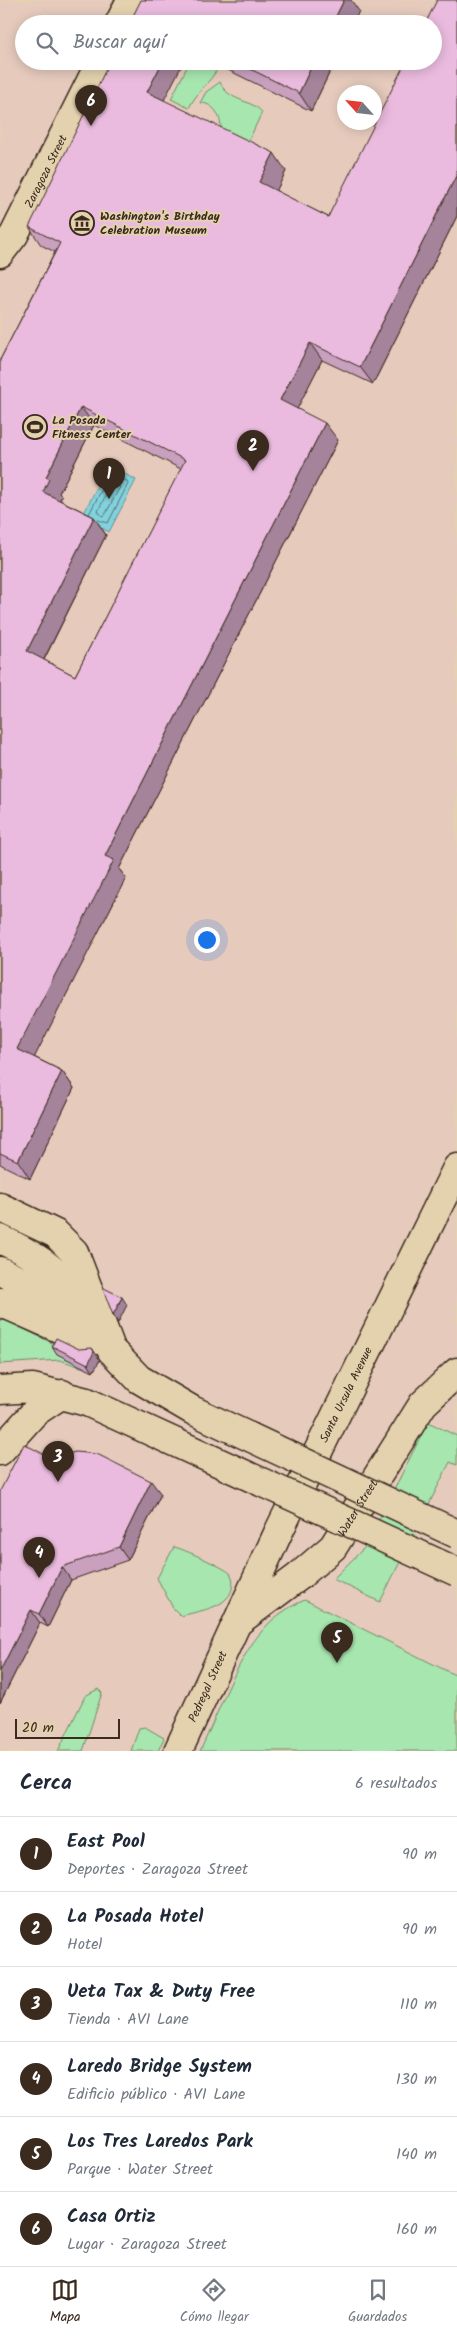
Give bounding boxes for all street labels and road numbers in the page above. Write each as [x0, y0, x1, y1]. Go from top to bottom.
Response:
street label: Zaragoza Street [20, 131, 73, 212]
street label: Santa Ursula Avenue [315, 1343, 378, 1446]
street label: Water Street [333, 1475, 383, 1540]
street label: Pedregal Street [183, 1647, 233, 1726]

